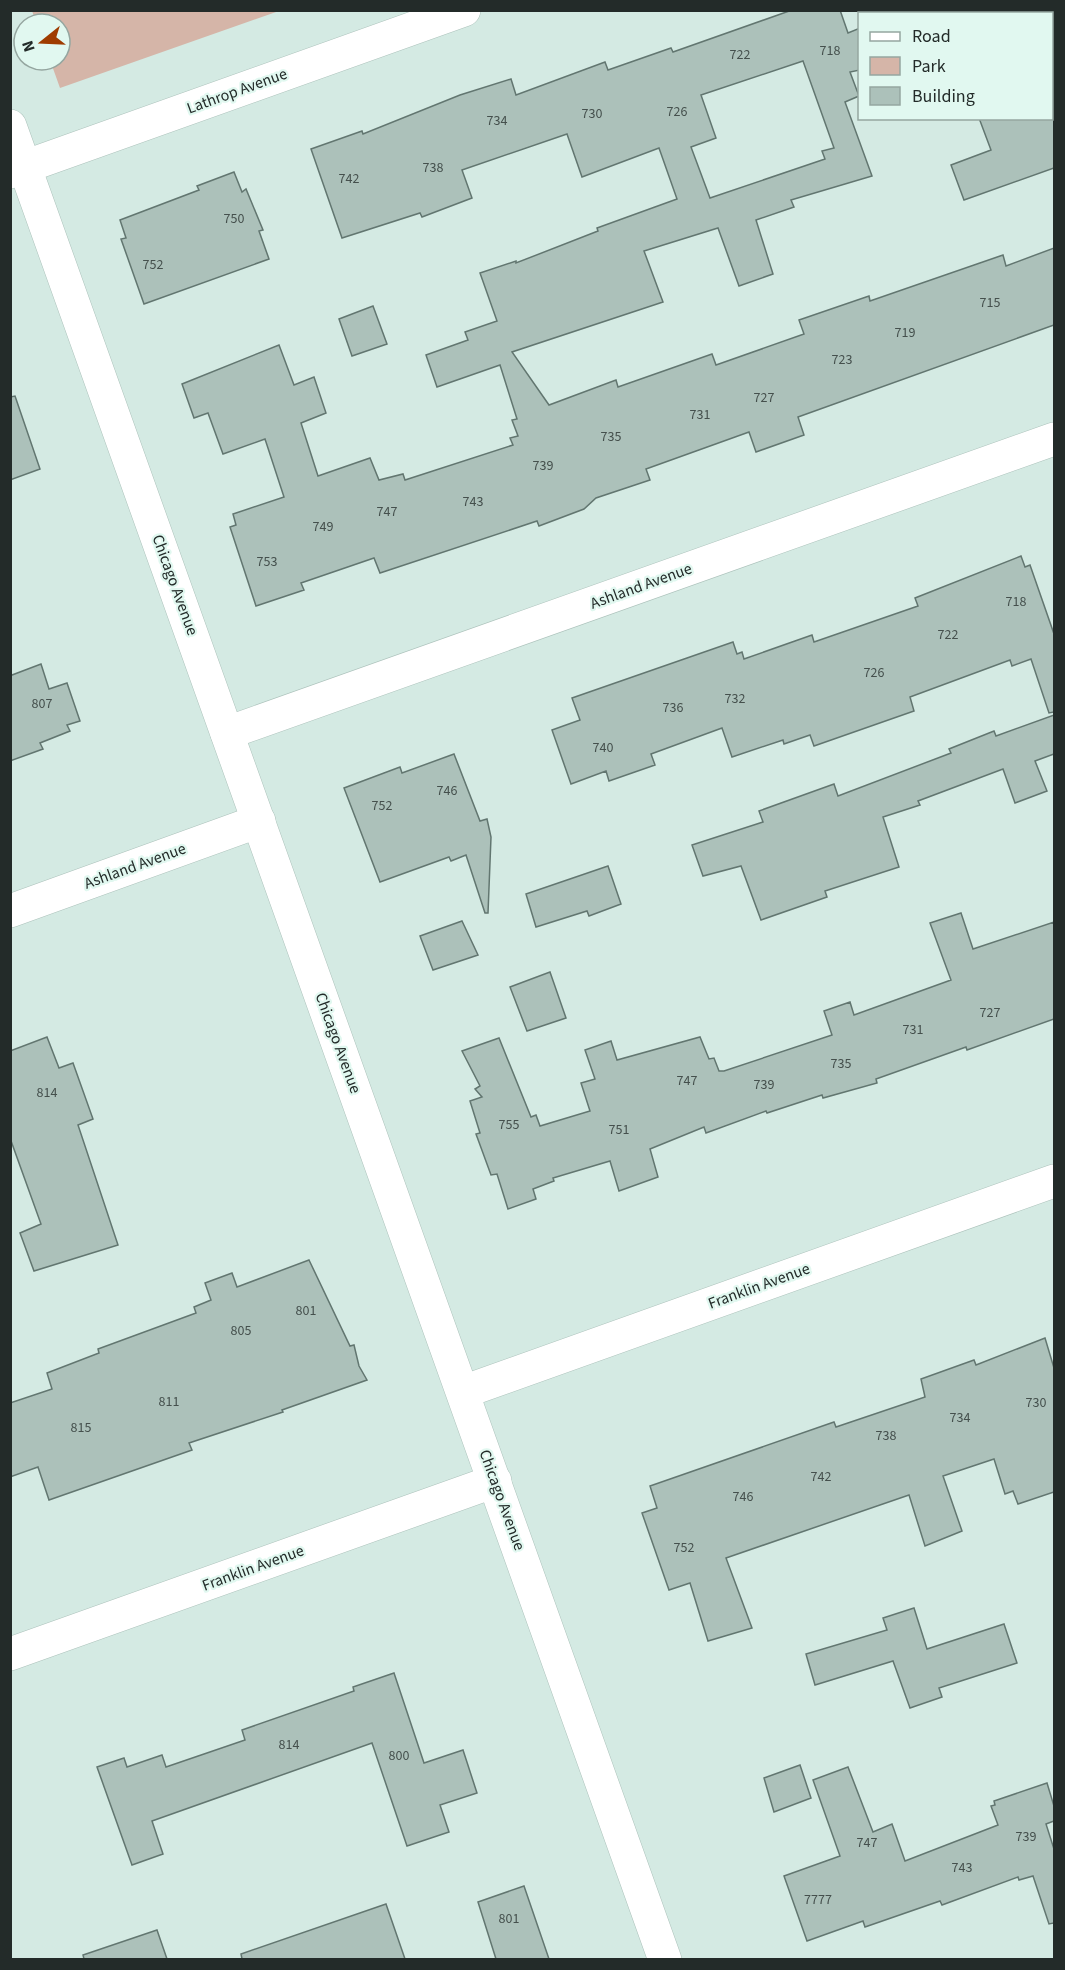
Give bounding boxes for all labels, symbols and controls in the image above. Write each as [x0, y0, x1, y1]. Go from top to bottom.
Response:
north arrow [12, 12, 72, 72]
legend [858, 12, 1053, 120]
text: Road [912, 24, 951, 49]
text: N [17, 38, 41, 55]
house number: 718 [820, 41, 840, 61]
house number: 722 [730, 45, 750, 65]
text: Park [912, 54, 946, 79]
street label: Lathrop Avenue [184, 63, 290, 119]
text: Building [912, 84, 975, 109]
house number: 726 [667, 102, 687, 122]
house number: 730 [582, 104, 602, 124]
house number: 734 [487, 111, 507, 131]
house number: 738 [423, 158, 443, 178]
house number: 742 [339, 169, 359, 189]
house number: 750 [224, 209, 244, 229]
house number: 752 [143, 255, 163, 275]
house number: 715 [980, 293, 1000, 313]
house number: 719 [895, 323, 915, 343]
house number: 723 [832, 350, 852, 370]
house number: 727 [754, 388, 774, 408]
house number: 731 [690, 405, 710, 425]
house number: 735 [601, 427, 621, 447]
house number: 739 [533, 456, 553, 476]
house number: 743 [463, 492, 483, 512]
house number: 747 [377, 502, 397, 522]
house number: 749 [313, 517, 333, 537]
street label: Chicago Avenue [147, 531, 203, 639]
house number: 753 [257, 552, 277, 572]
street label: Ashland Avenue [587, 557, 695, 615]
house number: 718 [1006, 592, 1026, 612]
house number: 722 [938, 625, 958, 645]
house number: 726 [864, 663, 884, 683]
house number: 732 [725, 689, 745, 709]
house number: 807 [32, 694, 52, 714]
house number: 736 [663, 698, 683, 718]
house number: 740 [593, 738, 613, 758]
house number: 746 [437, 781, 457, 801]
house number: 752 [372, 796, 392, 816]
street label: Ashland Avenue [81, 837, 189, 895]
street label: Chicago Avenue [310, 989, 366, 1097]
house number: 727 [980, 1003, 1000, 1023]
house number: 731 [903, 1020, 923, 1040]
house number: 735 [831, 1054, 851, 1074]
house number: 747 [677, 1071, 697, 1091]
house number: 739 [754, 1075, 774, 1095]
house number: 814 [37, 1083, 57, 1103]
house number: 755 [499, 1115, 519, 1135]
house number: 751 [609, 1120, 629, 1140]
street label: Franklin Avenue [705, 1257, 813, 1315]
house number: 801 [296, 1301, 316, 1321]
house number: 805 [231, 1321, 251, 1341]
house number: 811 [159, 1392, 179, 1412]
house number: 730 [1026, 1393, 1046, 1413]
house number: 734 [950, 1408, 970, 1428]
house number: 815 [71, 1418, 91, 1438]
house number: 738 [876, 1426, 896, 1446]
street label: Chicago Avenue [474, 1446, 530, 1554]
house number: 742 [811, 1467, 831, 1487]
house number: 746 [733, 1487, 753, 1507]
house number: 752 [674, 1538, 694, 1558]
street label: Franklin Avenue [199, 1539, 307, 1597]
house number: 814 [279, 1735, 299, 1755]
house number: 800 [389, 1746, 409, 1766]
house number: 739 [1016, 1827, 1036, 1847]
house number: 747 [857, 1833, 877, 1853]
house number: 743 [952, 1858, 972, 1878]
house number: 7777 [804, 1890, 832, 1910]
house number: 801 [499, 1909, 519, 1929]

